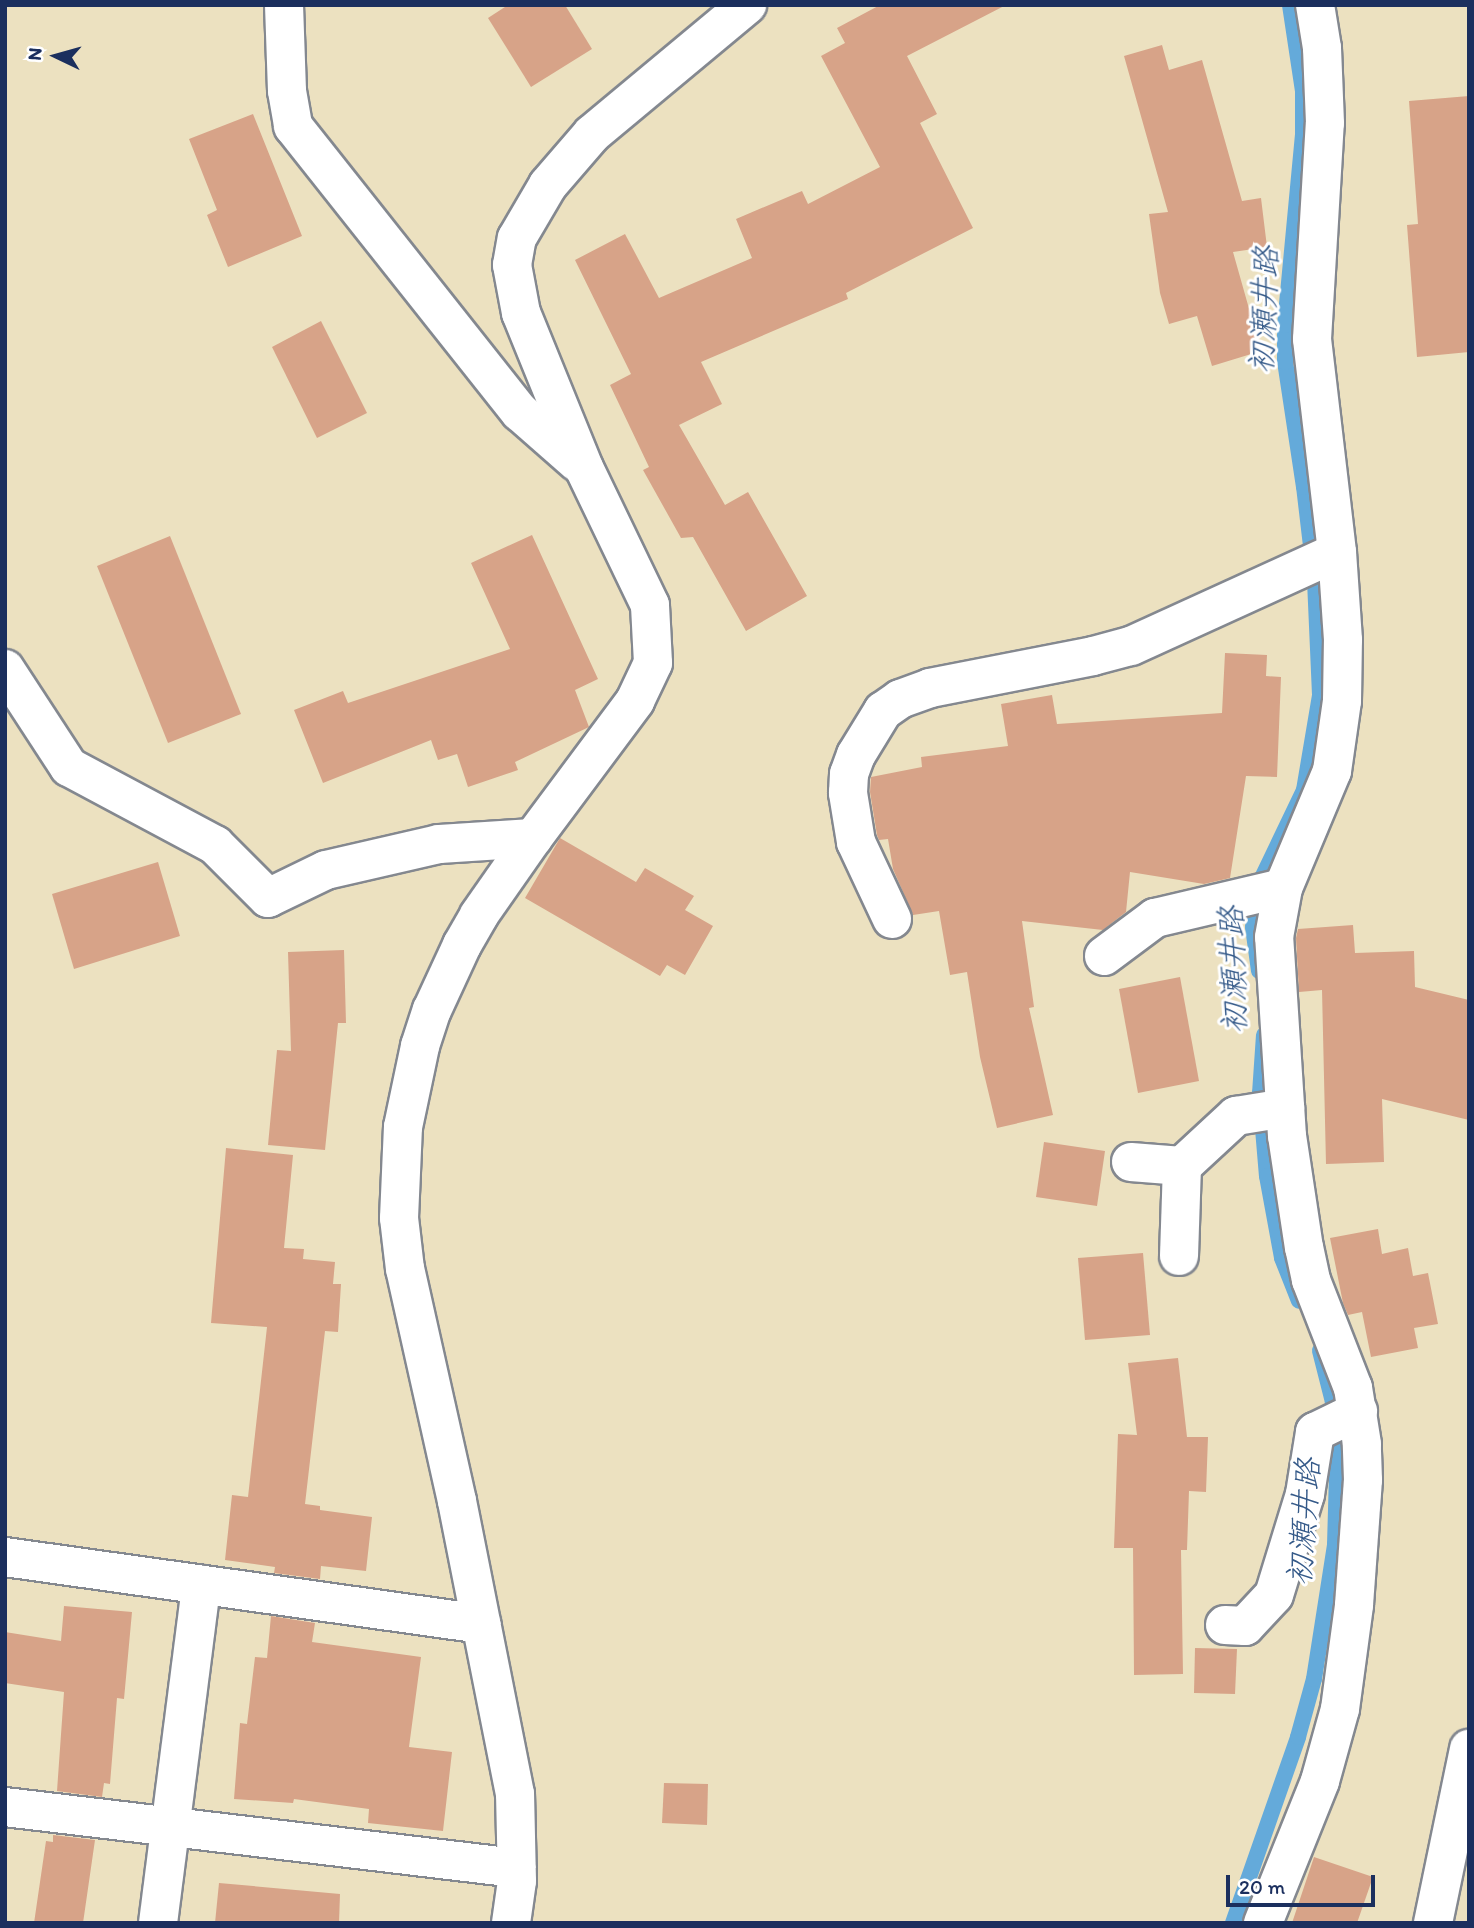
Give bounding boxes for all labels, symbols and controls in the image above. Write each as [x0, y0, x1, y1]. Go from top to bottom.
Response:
north arrow [21, 21, 91, 91]
text: N [23, 47, 47, 62]
water label: 初瀬井路 [1243, 245, 1285, 375]
water label: 初瀬井路 [1212, 905, 1254, 1035]
water label: 初瀬井路 [1280, 1457, 1328, 1587]
scale bar [1229, 1862, 1378, 1906]
text: 20 m [1239, 1874, 1285, 1899]

